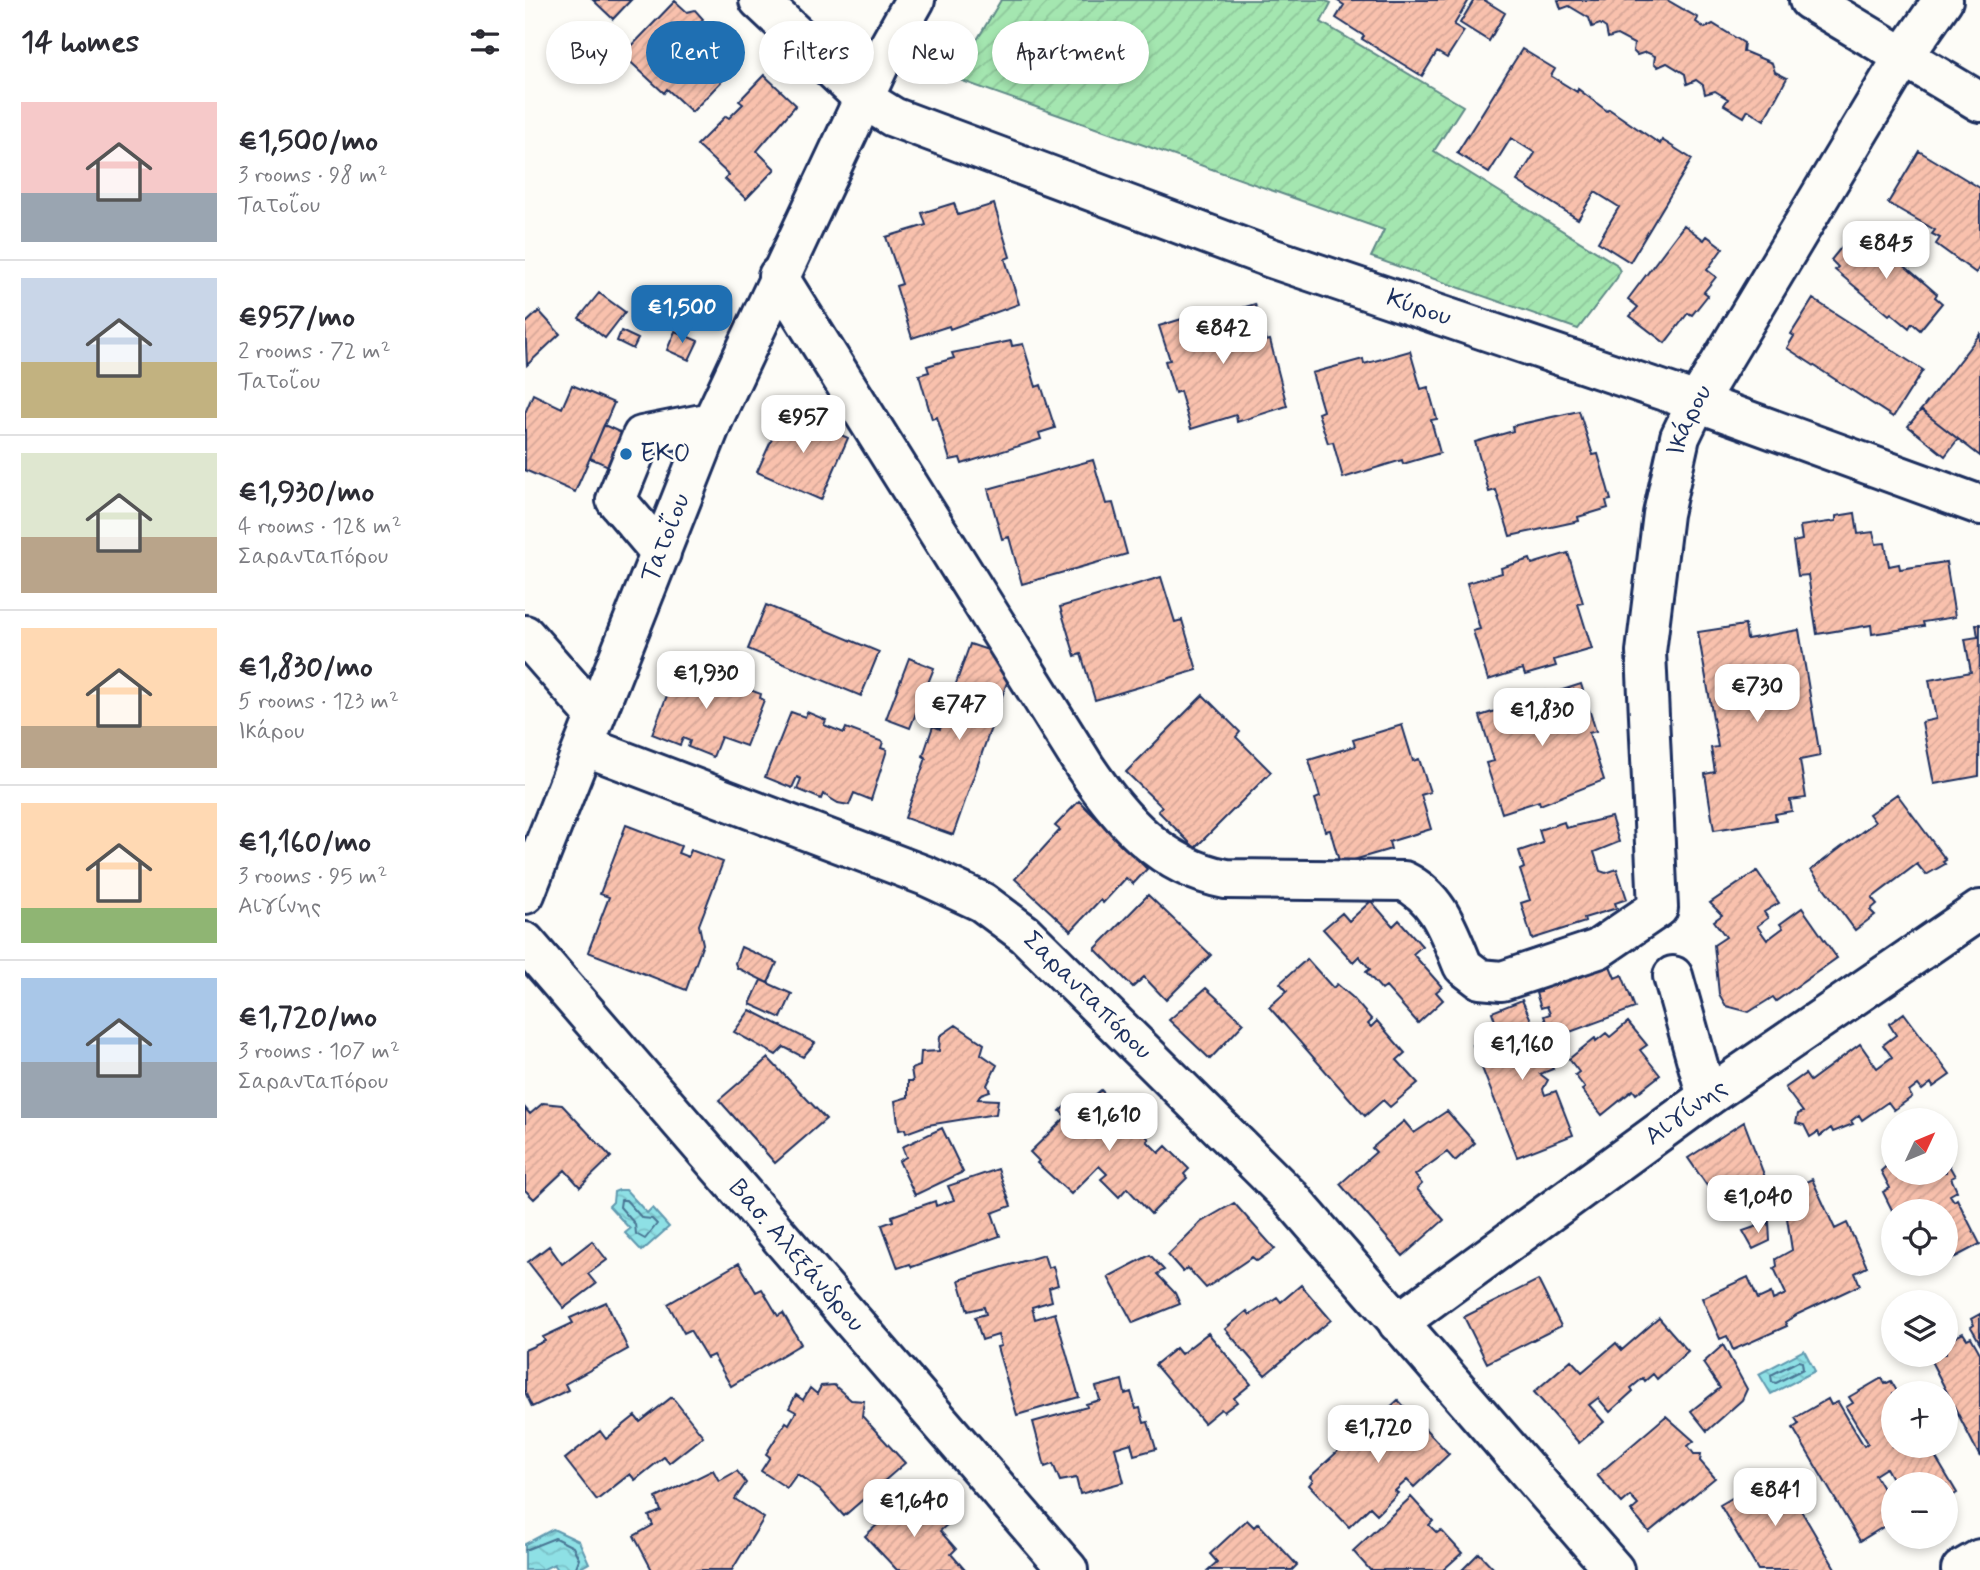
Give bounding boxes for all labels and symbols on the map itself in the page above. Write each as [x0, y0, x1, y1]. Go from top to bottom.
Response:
pin: €845 [1845, 222, 1927, 281]
street label: Κύρου [1382, 281, 1456, 335]
pin: €1,500 [625, 286, 739, 345]
pin: €842 [1182, 306, 1264, 366]
street label: Ικάρου [1659, 378, 1721, 459]
pin: €957 [762, 396, 844, 455]
place label: EKO [640, 437, 691, 471]
marker: EKO [618, 446, 634, 462]
street label: Τατοΐου [633, 489, 699, 587]
pin: €1,930 [649, 652, 763, 711]
pin: €730 [1716, 664, 1798, 724]
pin: €747 [918, 682, 1000, 742]
pin: €1,830 [1485, 688, 1599, 748]
street label: Σαρανταπόρου [1015, 924, 1160, 1068]
pin: €1,160 [1465, 1023, 1579, 1082]
street label: Αιγίνης [1638, 1071, 1734, 1154]
pin: €1,610 [1052, 1094, 1166, 1153]
north arrow [1881, 1108, 1958, 1185]
street label: Βασ. Αλεξάνδρου [721, 1172, 872, 1340]
pin: €1,040 [1701, 1176, 1815, 1235]
pin: €1,720 [1321, 1406, 1435, 1465]
pin: €841 [1734, 1468, 1816, 1528]
pin: €1,640 [857, 1480, 971, 1539]

